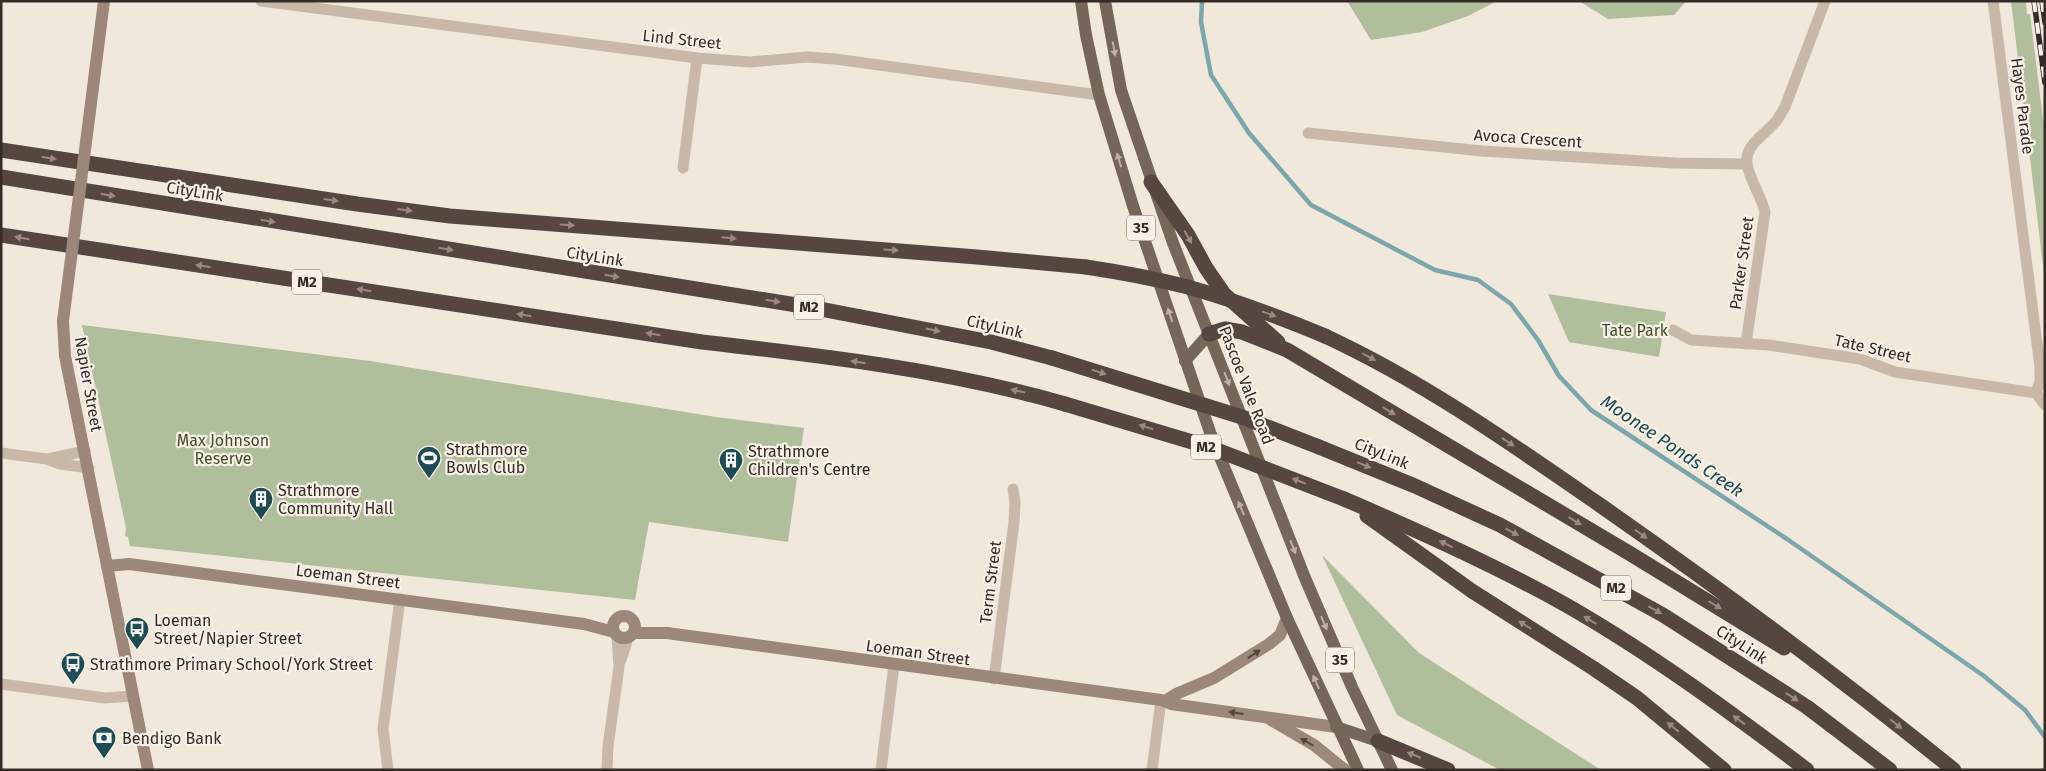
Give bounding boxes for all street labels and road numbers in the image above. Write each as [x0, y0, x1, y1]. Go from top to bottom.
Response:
street label: Lind Street [642, 26, 722, 53]
street label: Hayes Parade [2007, 57, 2038, 156]
street label: Avoca Crescent [1473, 125, 1583, 152]
street label: CityLink [165, 178, 225, 205]
street label: Parker Street [1726, 215, 1757, 311]
road number: 35 [1127, 216, 1155, 240]
street label: CityLink [565, 243, 625, 270]
road number: M2 [292, 270, 322, 294]
road number: M2 [794, 294, 824, 320]
street label: CityLink [965, 311, 1026, 342]
street label: Pascoe Vale Road [1215, 323, 1278, 447]
street label: Tate Street [1833, 330, 1913, 367]
street label: Napier Street [71, 335, 106, 433]
road number: M2 [1191, 434, 1221, 460]
street label: CityLink [1352, 434, 1413, 473]
street label: Term Street [976, 539, 1005, 625]
street label: Loeman Street [295, 561, 401, 592]
road number: M2 [1601, 576, 1631, 600]
street label: CityLink [1713, 621, 1772, 668]
street label: Loeman Street [865, 636, 971, 669]
road number: 35 [1326, 648, 1354, 672]

